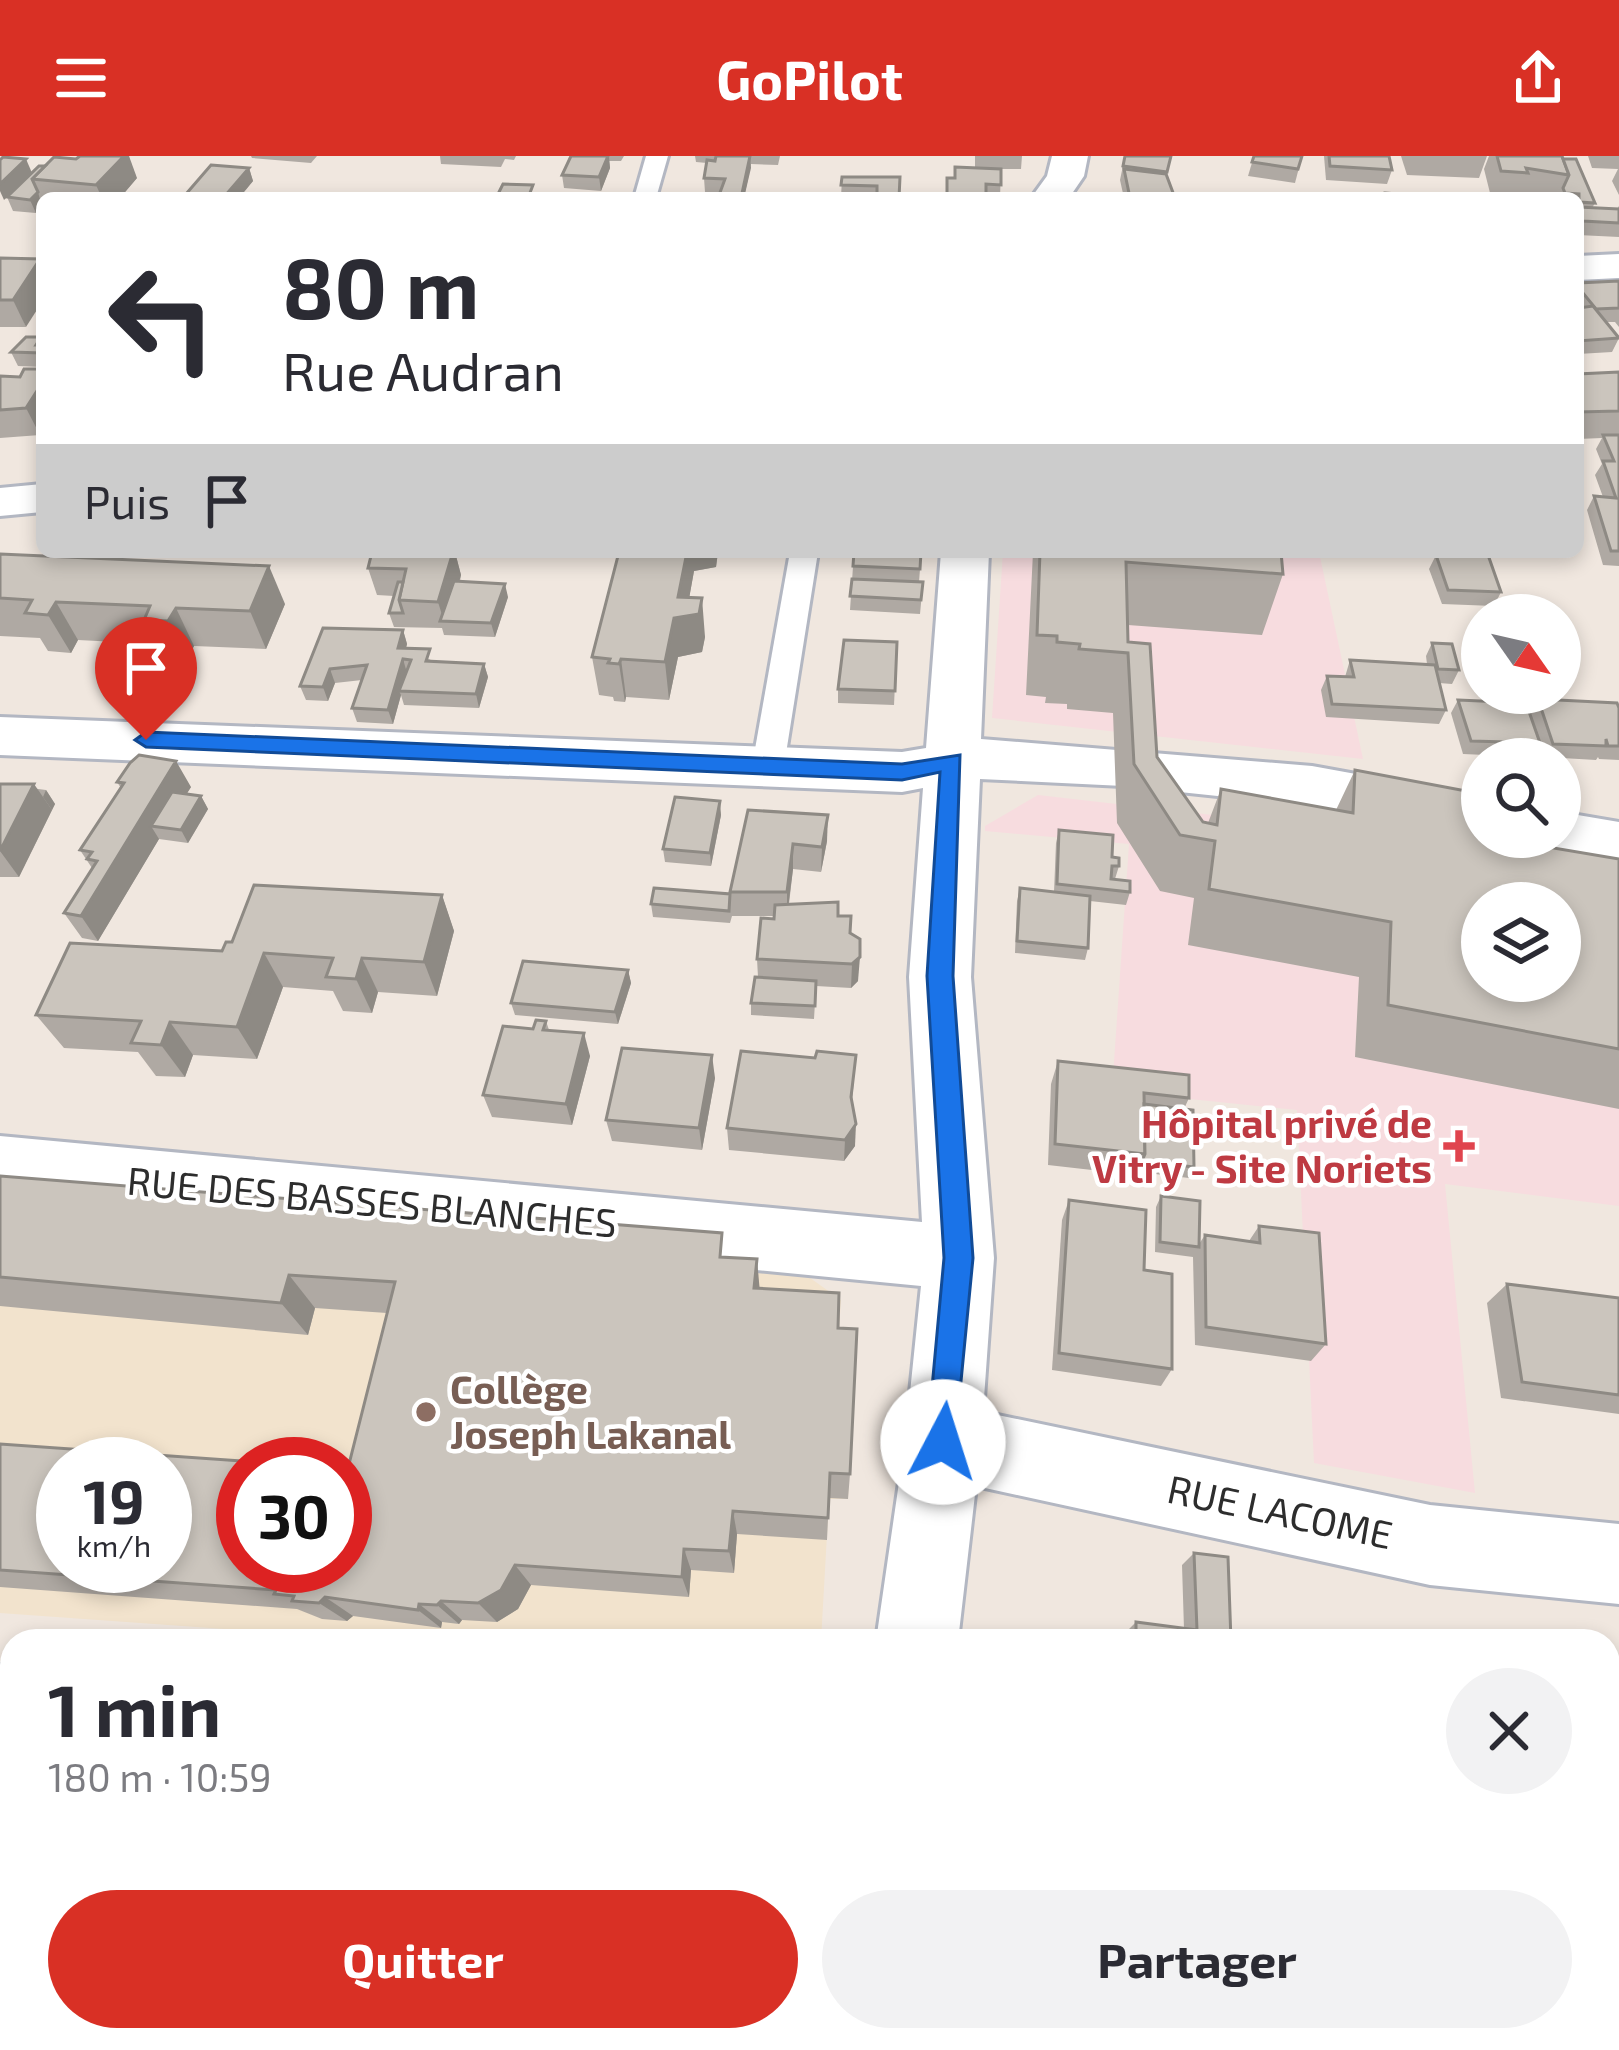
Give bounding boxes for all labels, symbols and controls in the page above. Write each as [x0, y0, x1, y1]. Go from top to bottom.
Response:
icon: menu [48, 45, 114, 111]
icon: share [1505, 45, 1571, 111]
text: GoPilot [716, 46, 903, 111]
text: 80 m [282, 235, 479, 336]
icon: left [84, 240, 240, 396]
text: Rue Audran [282, 337, 564, 402]
icon: arrive [194, 468, 260, 534]
text: Puis [84, 474, 170, 528]
north arrow [1461, 594, 1581, 714]
map controls [1461, 594, 1581, 1002]
pin [95, 617, 197, 740]
icon: arrive [113, 635, 179, 701]
button: search [1461, 738, 1581, 858]
button: layers [1461, 882, 1581, 1002]
place label: Hôpital privé de Vitry - Site Noriets [1092, 1099, 1432, 1192]
marker: Hôpital privé de Vitry - Site Noriets [1443, 1130, 1475, 1162]
street label: RUE DES BASSES BLANCHES [125, 1156, 619, 1245]
place label: Collège Joseph Lakanal [450, 1365, 731, 1457]
position arrow [880, 1379, 1006, 1505]
marker: Collège Joseph Lakanal [413, 1399, 439, 1425]
speed limit sign: 30 [216, 1437, 372, 1593]
text: 19 [83, 1464, 145, 1536]
street label: RUE LACOME [1164, 1464, 1397, 1557]
text: km/h [77, 1527, 151, 1563]
text: 1 min [48, 1665, 221, 1751]
button: close [1446, 1668, 1572, 1794]
text: 180 m · 10:59 [48, 1753, 272, 1800]
button: Quitter [48, 1890, 798, 2028]
button: Partager [822, 1890, 1572, 2028]

